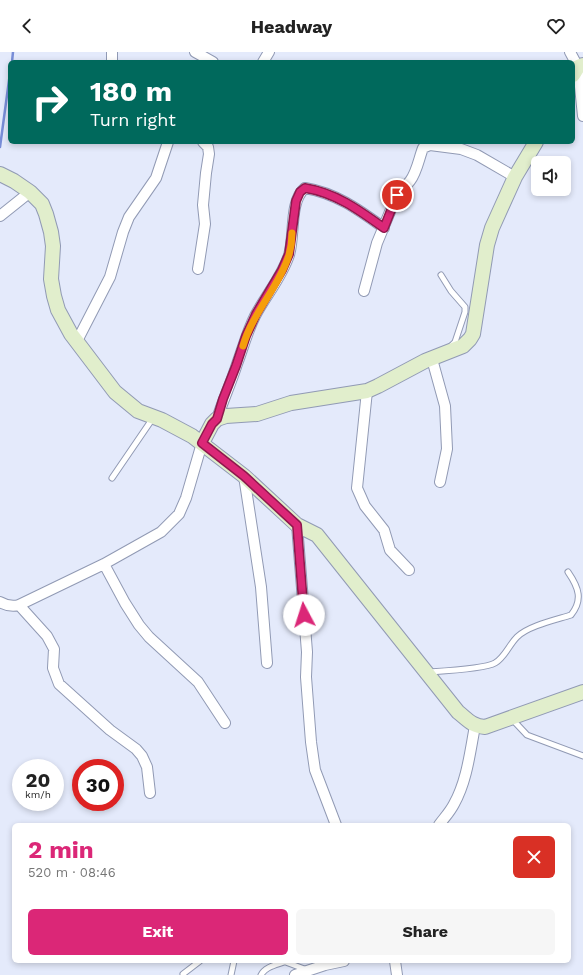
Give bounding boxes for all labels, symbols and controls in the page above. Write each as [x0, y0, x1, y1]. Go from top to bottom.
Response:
icon: back [16, 15, 38, 37]
icon: heart [545, 15, 567, 37]
text: Headway [251, 16, 332, 37]
text: 180 m [90, 75, 172, 108]
icon: right [24, 76, 76, 128]
text: Turn right [90, 109, 176, 130]
map controls [531, 156, 571, 196]
button: sound [531, 156, 571, 196]
pin [380, 178, 414, 212]
icon: arrive [386, 184, 408, 206]
position arrow [283, 594, 325, 636]
speed limit sign: 30 [72, 759, 124, 811]
text: 20 [26, 768, 50, 792]
text: km/h [25, 789, 51, 800]
text: 2 min [28, 836, 94, 864]
button: close [513, 836, 555, 878]
text: 520 m · 08:46 [28, 865, 116, 880]
button: Exit [28, 909, 288, 955]
button: Share [296, 909, 555, 955]

